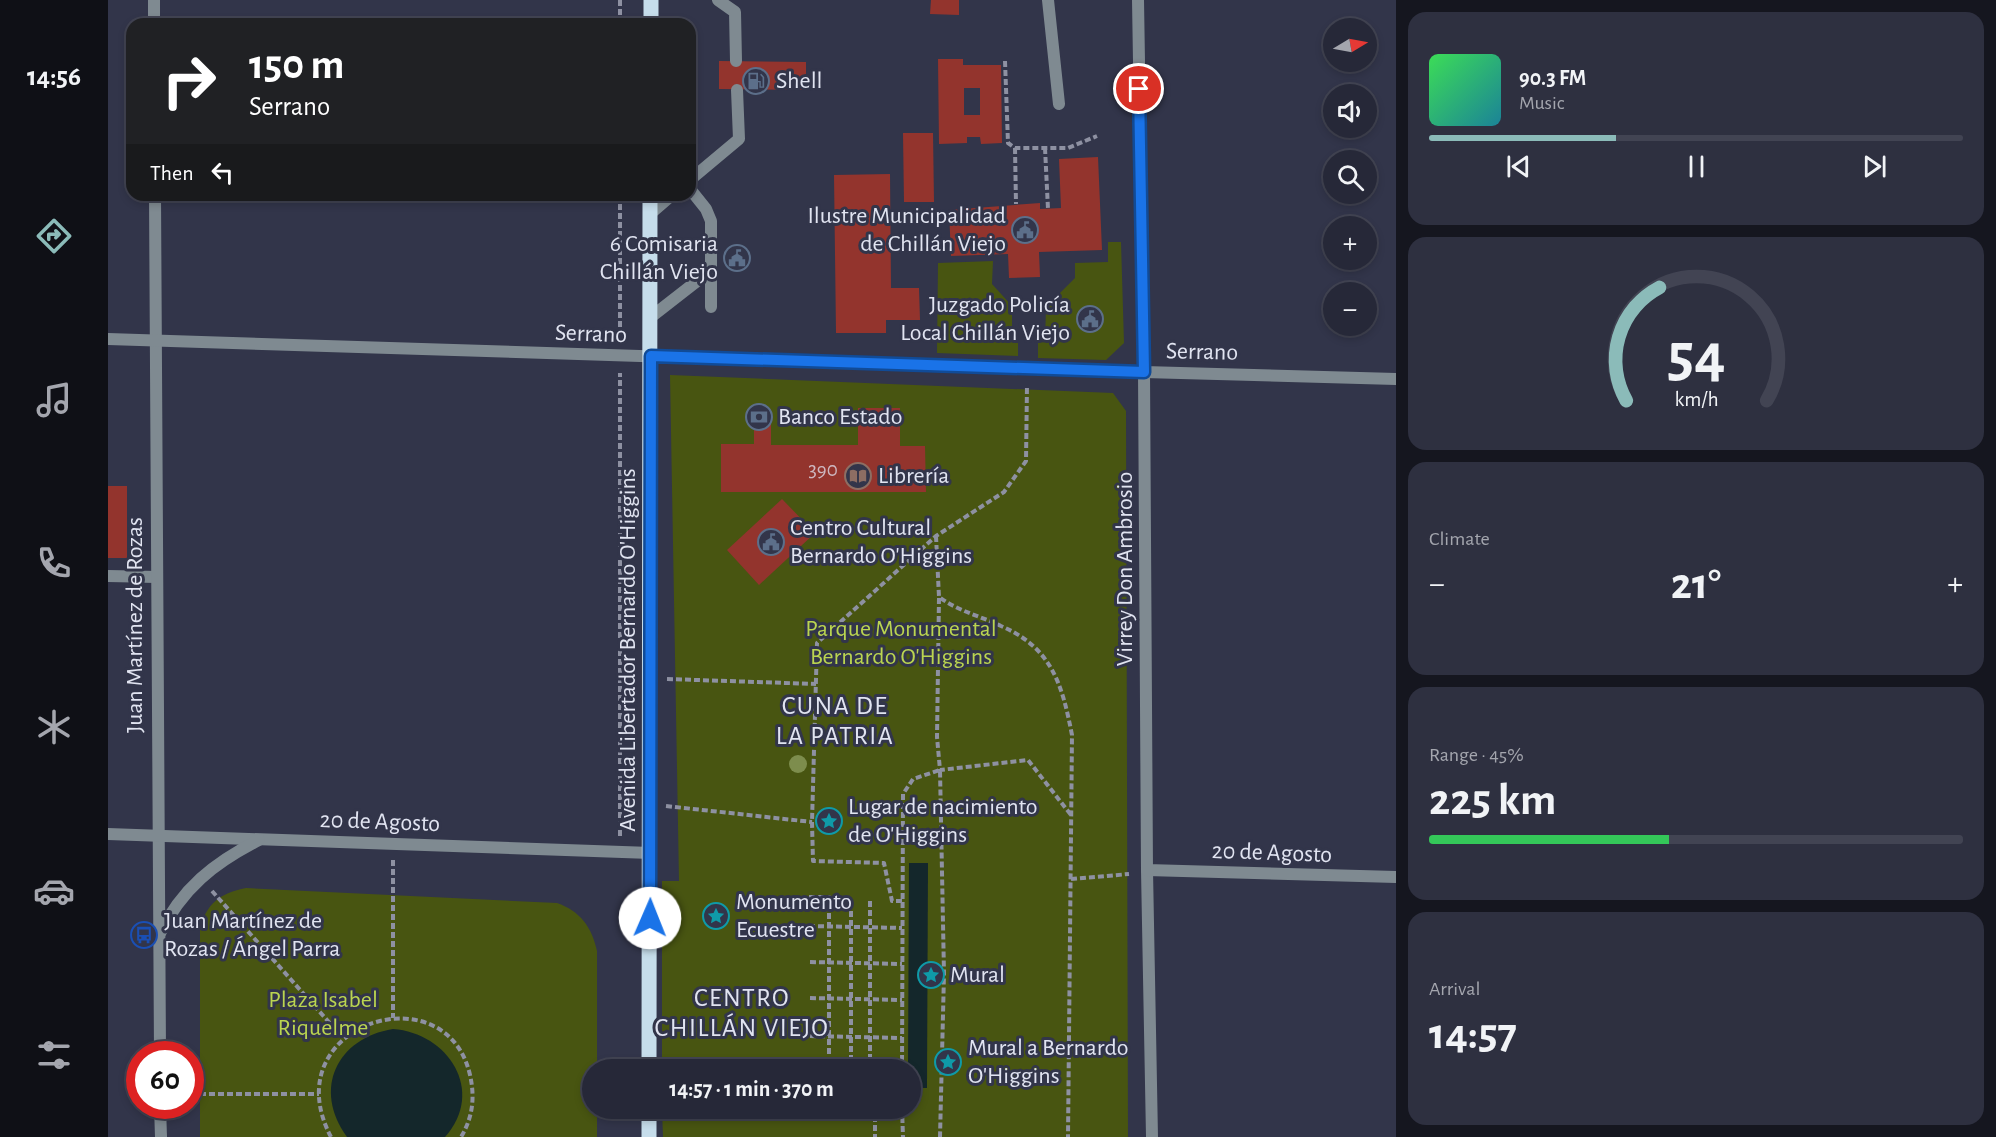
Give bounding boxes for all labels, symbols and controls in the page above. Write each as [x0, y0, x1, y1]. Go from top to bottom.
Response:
north arrow [1323, 18, 1377, 72]
map controls [1323, 18, 1377, 336]
icon: right [150, 42, 228, 120]
text: 150 m [249, 44, 344, 86]
text: 14:56 [27, 63, 81, 90]
pin [1113, 63, 1164, 114]
fuel station icon: Shell [741, 66, 771, 96]
text: 90.3 FM [1519, 67, 1586, 89]
place label: Shell [776, 69, 823, 93]
icon: arrive [1122, 72, 1155, 105]
button: sound [1323, 84, 1377, 138]
text: Serrano [249, 93, 330, 120]
text: Music [1519, 93, 1565, 113]
button: search [1323, 150, 1377, 204]
icon: previous [1502, 150, 1535, 183]
icon: pause [1680, 150, 1713, 183]
icon: next [1858, 150, 1891, 183]
icon: left [206, 156, 239, 189]
text: Then [150, 162, 194, 184]
place label: Ilustre Municipalidad de Chillán Viejo [807, 204, 1006, 256]
icon: directions [33, 215, 75, 257]
public building icon: Ilustre Municipalidad de Chillán Viejo [1010, 215, 1040, 245]
button: + [1323, 216, 1377, 270]
place label: 6 Comisaria Chillán Viejo [600, 232, 718, 284]
public building icon: 6 Comisaria Chillán Viejo [722, 243, 752, 273]
button: − [1323, 282, 1377, 336]
place label: Juzgado Policía Local Chillán Viejo [900, 293, 1070, 345]
public building icon: Juzgado Policía Local Chillán Viejo [1075, 304, 1105, 334]
street label: Serrano [555, 321, 627, 347]
text: 54 [1667, 325, 1725, 387]
street label: Serrano [1166, 339, 1238, 365]
icon: music [33, 379, 75, 421]
text: km/h [1674, 389, 1718, 410]
bank icon: Banco Estado [744, 402, 774, 432]
place label: Banco Estado [778, 405, 903, 429]
house number: 390 [808, 459, 838, 480]
library icon: Librería [843, 461, 873, 491]
place label: Librería [878, 464, 949, 488]
street label: Avenida Libertador Bernardo O'Higgins [616, 468, 640, 832]
street label: Virrey Don Ambrosio [1113, 472, 1137, 666]
place label: Centro Cultural Bernardo O'Higgins [790, 516, 972, 568]
street label: Juan Martínez de Rozas [123, 517, 147, 733]
public building icon: Centro Cultural Bernardo O'Higgins [756, 527, 786, 557]
text: Climate [1429, 529, 1490, 549]
icon: phone [33, 542, 75, 584]
text: 21° [1671, 562, 1721, 607]
text: − [1429, 568, 1445, 601]
text: + [1947, 568, 1963, 601]
park label: Parque Monumental Bernardo O'Higgins [805, 617, 997, 669]
district label: CUNA DE LA PATRIA [776, 693, 894, 749]
icon: climate [33, 706, 75, 748]
text: Range · 45% [1429, 745, 1524, 765]
text: 225 km [1429, 778, 1556, 823]
place label: Lugar de nacimiento de O'Higgins [848, 795, 1038, 847]
place icon: Lugar de nacimiento de O'Higgins [814, 806, 844, 836]
street label: 20 de Agosto [319, 808, 441, 836]
street label: 20 de Agosto [1211, 839, 1333, 867]
icon: car [33, 870, 75, 912]
position arrow [618, 886, 682, 950]
place label: Monumento Ecuestre [736, 890, 852, 942]
place icon: Monumento Ecuestre [701, 901, 731, 931]
place label: Juan Martínez de Rozas / Ángel Parra [164, 909, 340, 961]
bus stop icon: Juan Martínez de Rozas / Ángel Parra [129, 920, 159, 950]
place icon: Mural [916, 960, 946, 990]
place label: Mural [950, 963, 1005, 987]
text: Arrival [1429, 979, 1480, 999]
district label: CENTRO CHILLÁN VIEJO [655, 985, 829, 1041]
park label: Plaza Isabel Riquelme [268, 988, 378, 1040]
text: 14:57 [1429, 1012, 1517, 1057]
icon: filters [33, 1034, 75, 1076]
place label: Mural a Bernardo O'Higgins [968, 1036, 1129, 1088]
speed limit sign: 60 [126, 1041, 204, 1119]
place icon: Mural a Bernardo O'Higgins [933, 1047, 963, 1077]
text: 14:57 · 1 min · 370 m [669, 1078, 834, 1100]

